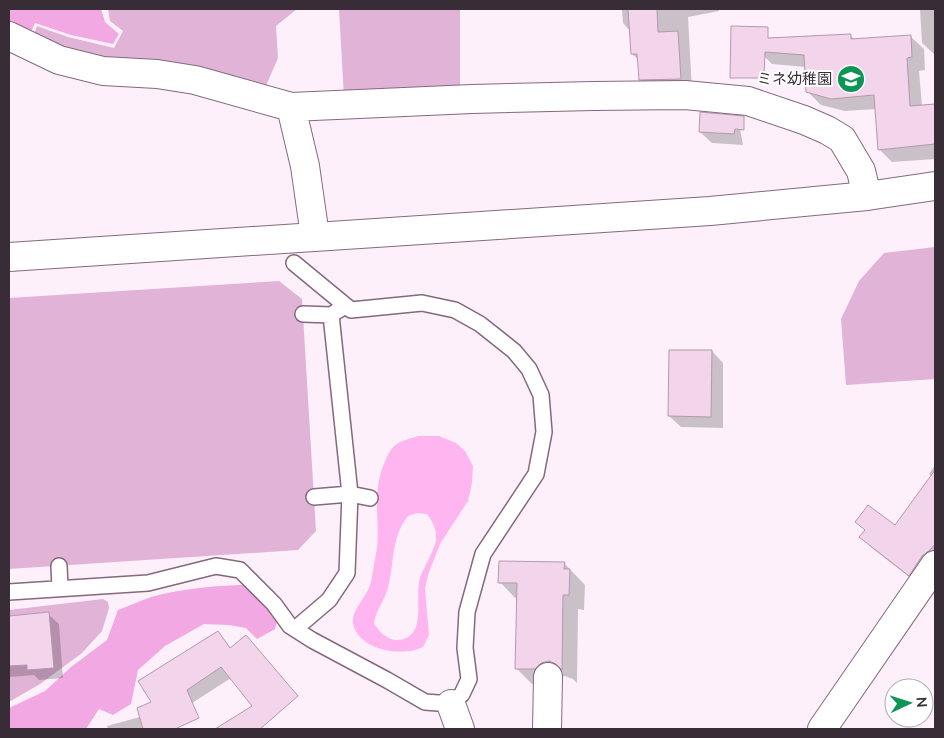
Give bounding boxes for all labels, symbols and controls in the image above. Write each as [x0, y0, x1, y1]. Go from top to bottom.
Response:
school or university icon: ミネ幼稚園 [836, 64, 866, 94]
place label: ミネ幼稚園 [757, 69, 832, 88]
north arrow [884, 678, 934, 728]
text: N [913, 696, 931, 708]

